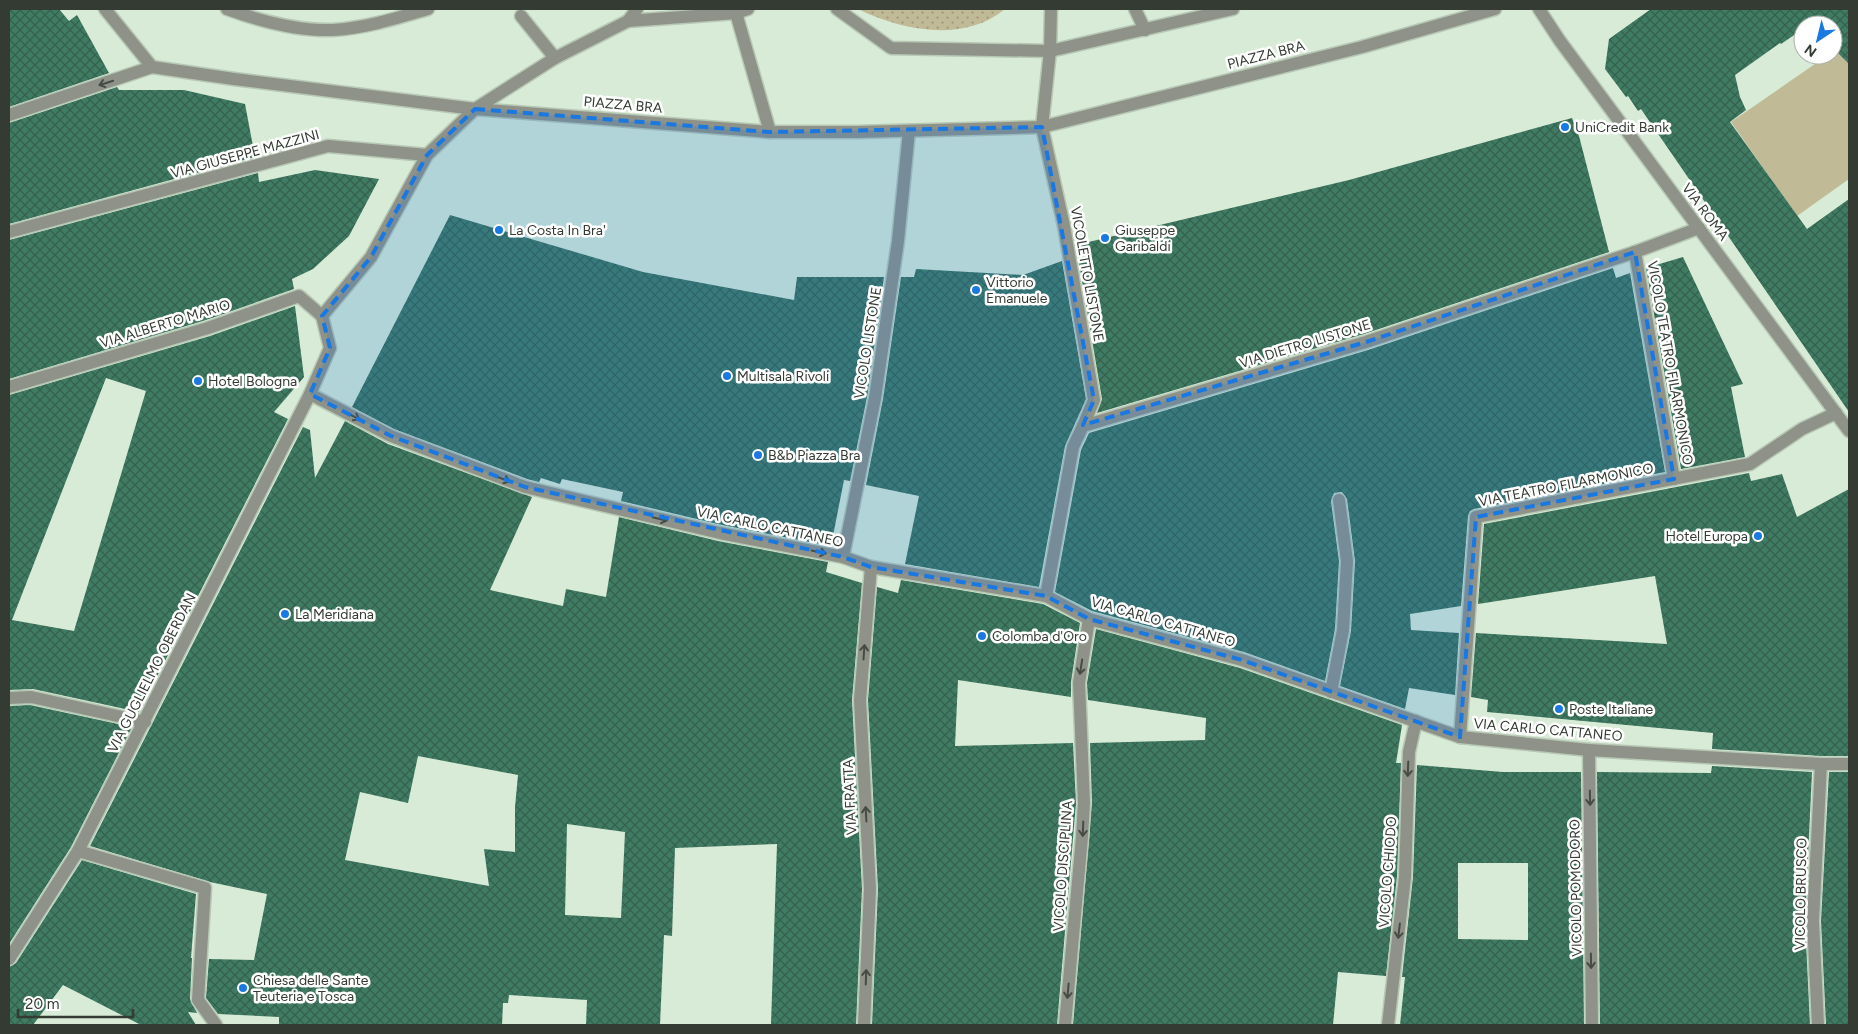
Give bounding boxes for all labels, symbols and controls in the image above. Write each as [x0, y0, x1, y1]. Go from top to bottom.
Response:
north arrow [1793, 15, 1843, 65]
street label: PIAZZA BRA [1226, 37, 1307, 73]
text: N [1802, 40, 1820, 60]
one-way arrow [98, 78, 114, 88]
street label: PIAZZA BRA [583, 93, 664, 117]
place label: UniCredit Bank [1575, 119, 1669, 136]
marker: UniCredit Bank [1559, 121, 1571, 133]
street label: VIA GIUSEPPE MAZZINI [169, 126, 321, 182]
street label: VIA ROMA [1678, 180, 1732, 244]
street label: VICOLETTO LISTONE [1067, 205, 1107, 343]
place label: La Costa In Bra' [509, 222, 606, 239]
place label: Giuseppe Garibaldi [1115, 222, 1175, 255]
marker: La Costa In Bra' [493, 224, 505, 236]
marker: Giuseppe Garibaldi [1099, 232, 1111, 244]
street label: VICOLO TEATRO FILARMONICO [1644, 260, 1696, 467]
place label: Vittorio Emanuele [986, 274, 1048, 307]
marker: Vittorio Emanuele [970, 284, 982, 296]
street label: VICOLO LISTONE [851, 286, 885, 400]
street label: VIA ALBERTO MARIO [98, 296, 232, 352]
street label: VIA DIETRO LISTONE [1237, 316, 1373, 372]
place label: Multisala Rivoli [737, 368, 829, 385]
marker: Multisala Rivoli [721, 370, 733, 382]
place label: Hotel Bologna [208, 373, 297, 390]
marker: Hotel Bologna [192, 375, 204, 387]
one-way arrow [345, 412, 360, 421]
place label: B&b Piazza Bra [768, 447, 861, 464]
marker: B&b Piazza Bra [752, 449, 764, 461]
street label: VIA TEATRO FILARMONICO [1477, 460, 1655, 510]
one-way arrow [495, 474, 510, 484]
street label: VIA CARLO CATTANEO [695, 503, 845, 551]
one-way arrow [651, 515, 667, 524]
place label: Hotel Europa [1666, 528, 1748, 545]
marker: Hotel Europa [1752, 530, 1764, 542]
one-way arrow [811, 548, 827, 558]
street label: VIA GUGLIELMO OBERDAN [104, 590, 200, 756]
street label: VIA CARLO CATTANEO [1089, 593, 1237, 651]
place label: La Meridiana [295, 606, 374, 623]
marker: La Meridiana [279, 608, 291, 620]
place label: Colomba d'Oro [992, 628, 1087, 645]
marker: Colomba d'Oro [976, 630, 988, 642]
one-way arrow [859, 644, 869, 660]
one-way arrow [1076, 658, 1086, 674]
place label: Poste Italiane [1569, 701, 1653, 718]
marker: Poste Italiane [1553, 703, 1565, 715]
street label: VIA CARLO CATTANEO [1473, 715, 1623, 745]
street label: VIA FRATTA [839, 758, 860, 835]
one-way arrow [1404, 761, 1413, 777]
one-way arrow [1585, 790, 1595, 806]
street label: VICOLO DISCIPLINA [1050, 799, 1076, 932]
one-way arrow [861, 806, 870, 822]
street label: VICOLO CHIODO [1376, 816, 1400, 928]
street label: VICOLO POMODORO [1566, 819, 1586, 957]
one-way arrow [1078, 821, 1087, 837]
street label: VICOLO BRUSCO [1792, 837, 1810, 950]
one-way arrow [1394, 923, 1404, 939]
one-way arrow [1586, 952, 1596, 969]
one-way arrow [862, 969, 871, 985]
place label: Chiesa delle Sante Teuteria e Tosca [253, 972, 369, 1005]
marker: Chiesa delle Sante Teuteria e Tosca [237, 982, 249, 994]
one-way arrow [1063, 982, 1073, 998]
scale bar [18, 986, 132, 1018]
text: 20 m [25, 995, 59, 1013]

